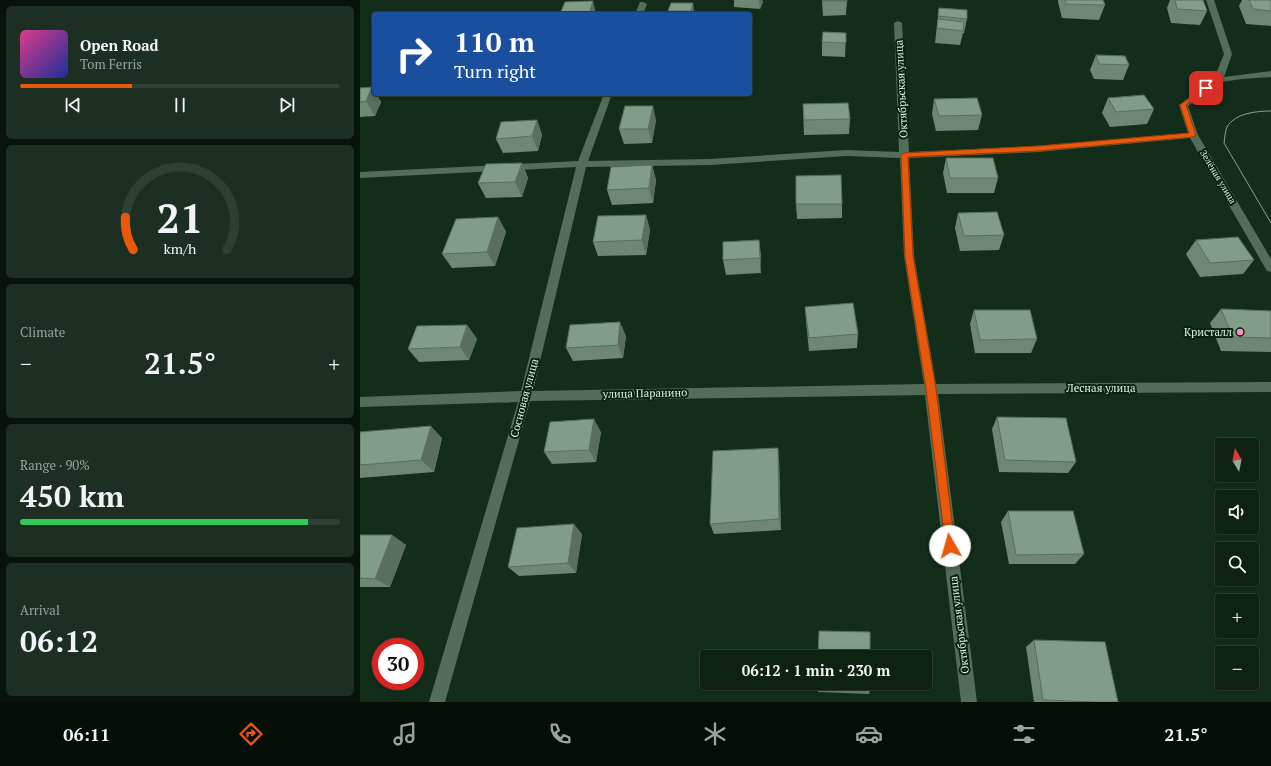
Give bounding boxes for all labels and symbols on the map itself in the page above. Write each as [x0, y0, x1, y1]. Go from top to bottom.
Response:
street label: Октябрьская улица [891, 39, 911, 138]
pin [1189, 71, 1223, 105]
street label: Зелёная улица [1197, 148, 1239, 206]
place label: Кристалл [1184, 325, 1232, 339]
marker: Кристалл [1235, 327, 1245, 337]
street label: Сосновая улица [507, 357, 541, 439]
street label: Лесная улица [1066, 381, 1136, 395]
street label: улица Паранино [602, 385, 687, 401]
north arrow [1215, 438, 1259, 482]
position arrow [929, 525, 971, 567]
street label: Октябрьская улица [946, 575, 972, 675]
speed limit sign: 30 [372, 638, 424, 690]

